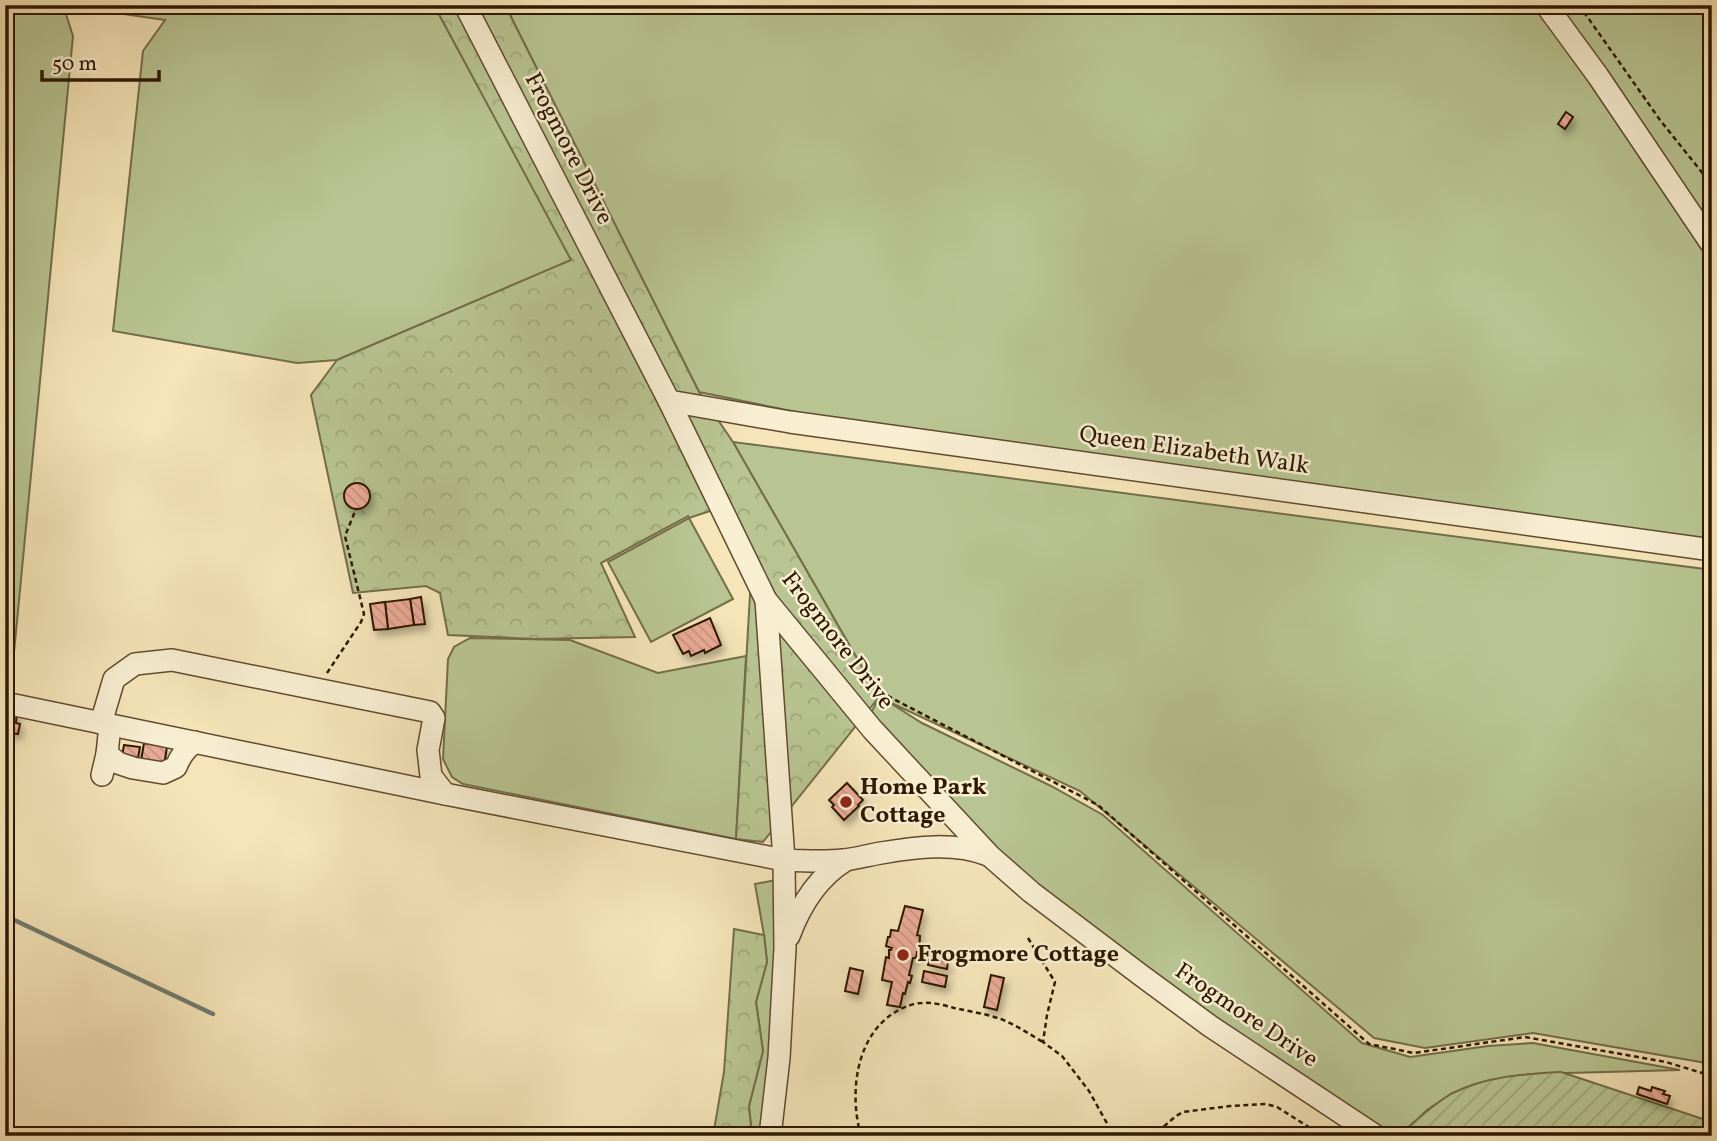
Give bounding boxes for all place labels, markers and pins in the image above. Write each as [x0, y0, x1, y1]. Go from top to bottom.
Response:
place label: Home Park Cottage [860, 771, 987, 833]
marker: Home Park Cottage [838, 794, 854, 810]
place label: Frogmore Cottage [917, 938, 1119, 972]
marker: Frogmore Cottage [895, 947, 911, 963]

